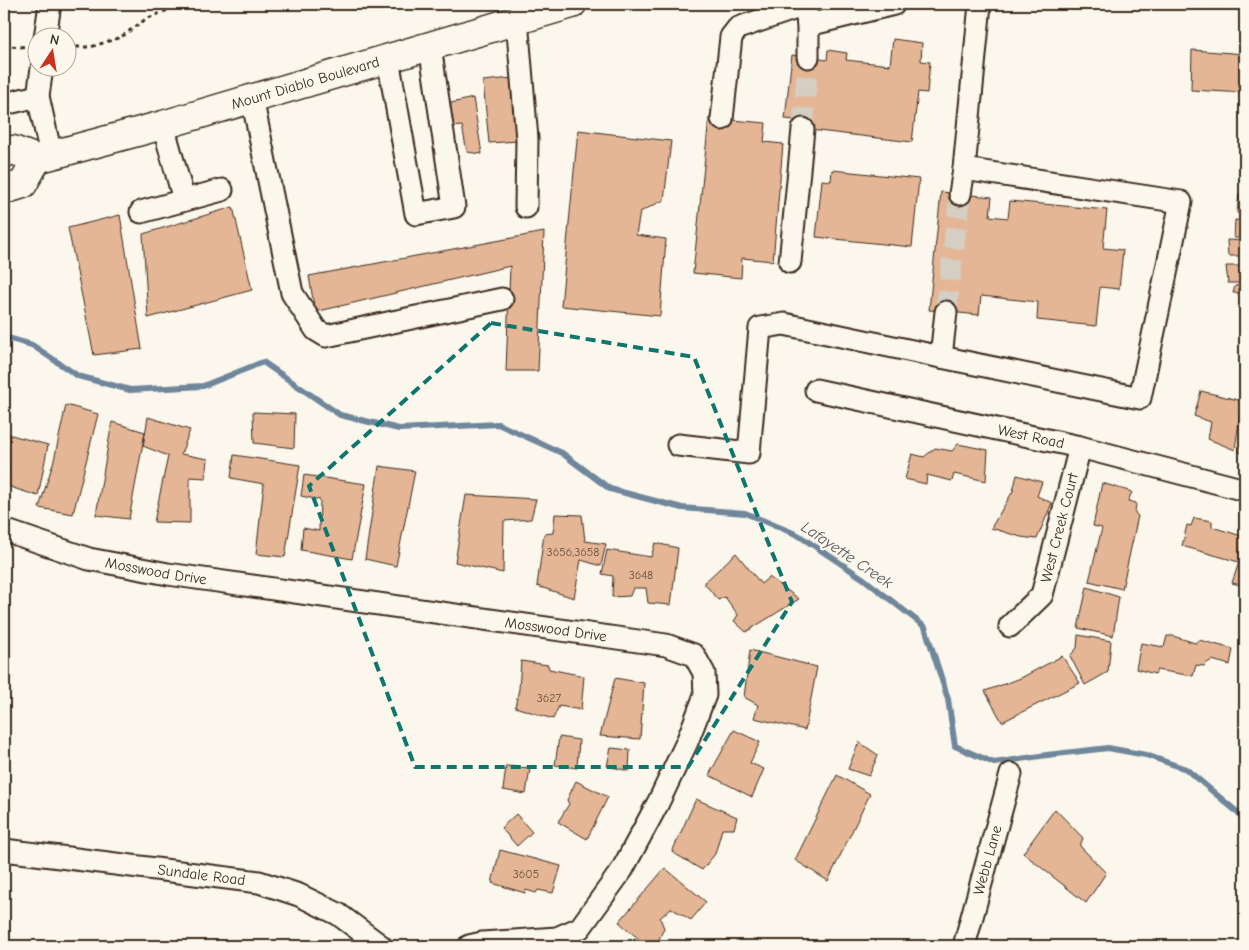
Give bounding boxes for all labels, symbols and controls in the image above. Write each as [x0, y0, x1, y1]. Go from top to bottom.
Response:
north arrow [28, 28, 78, 78]
text: N [48, 31, 61, 49]
street label: Mount Diablo Boulevard [229, 52, 381, 113]
street label: West Road [996, 421, 1066, 452]
street label: West Creek Court [1037, 470, 1082, 584]
water label: Lafayette Creek [798, 518, 896, 592]
house number: 3656,3658 [547, 545, 599, 559]
street label: Mosswood Drive [104, 553, 209, 589]
house number: 3648 [629, 568, 653, 582]
street label: Mosswood Drive [504, 613, 608, 646]
house number: 3627 [537, 691, 562, 705]
street label: Webb Lane [969, 823, 1006, 897]
street label: Sundale Road [157, 860, 246, 889]
house number: 3605 [513, 867, 539, 881]

